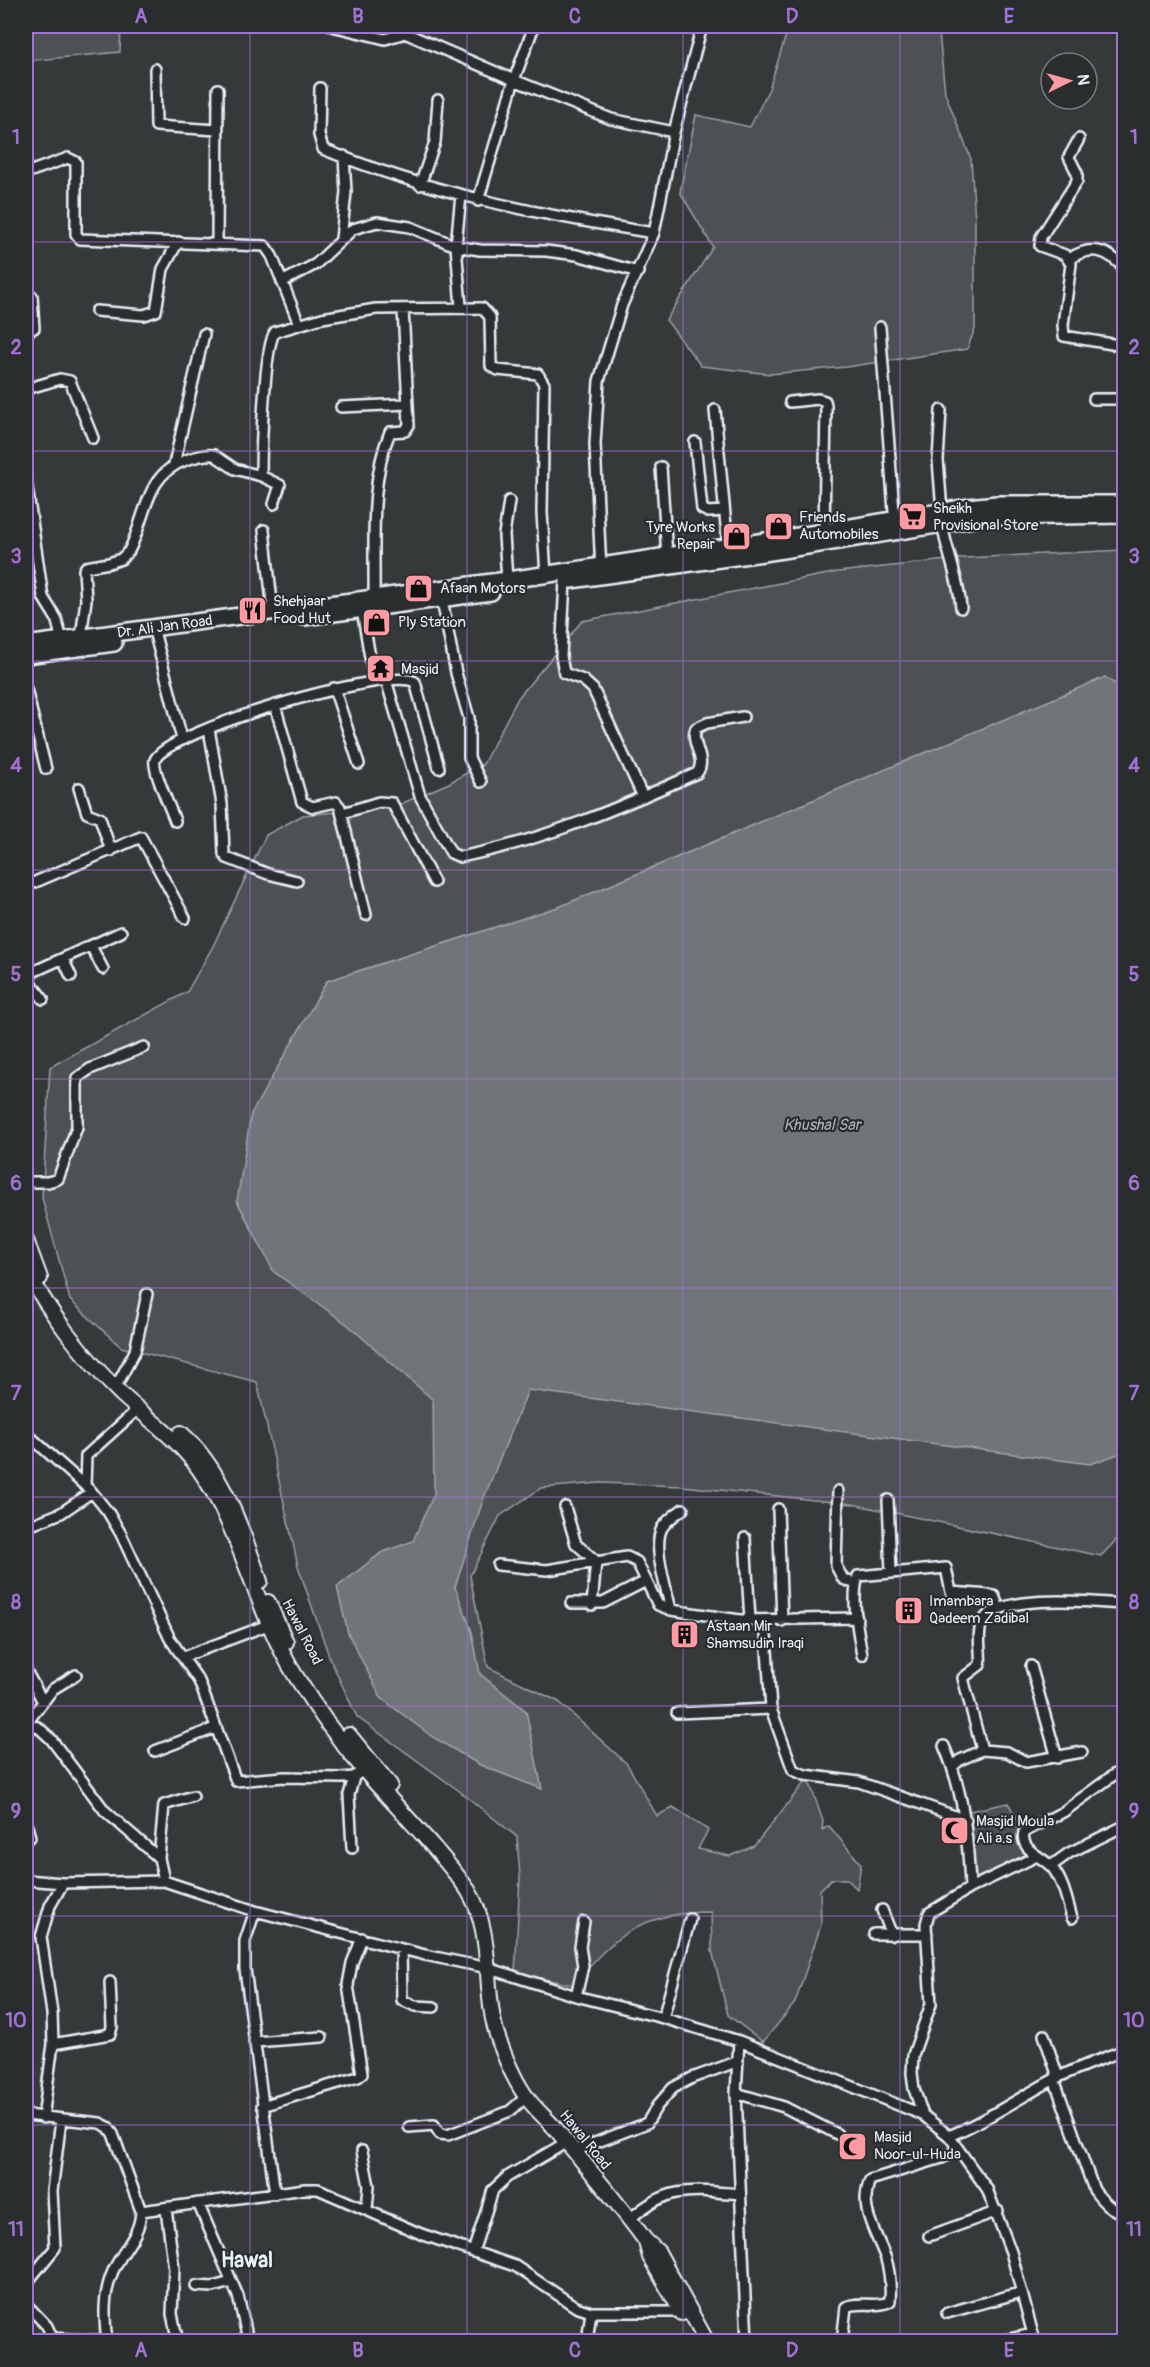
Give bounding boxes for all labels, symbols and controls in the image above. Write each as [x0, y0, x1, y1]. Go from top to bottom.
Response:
text: A [135, 4, 148, 29]
text: B [352, 4, 364, 29]
text: C [569, 4, 581, 29]
text: D [786, 4, 799, 29]
text: E [1004, 4, 1015, 29]
north arrow [1039, 51, 1099, 111]
text: N [1073, 74, 1093, 86]
text: 1 [12, 125, 20, 150]
text: 1 [1130, 125, 1138, 150]
text: 2 [10, 335, 22, 360]
text: 2 [1128, 335, 1140, 360]
place label: Sheikh Provisional Store [933, 499, 1039, 535]
supermarket icon: Sheikh Provisional Store [896, 501, 928, 533]
place label: Friends Automobiles [799, 508, 879, 544]
shop icon: Friends Automobiles [762, 510, 794, 542]
place label: Tyre Works Repair [646, 518, 716, 554]
shop icon: Tyre Works Repair [720, 520, 752, 552]
text: 3 [10, 544, 22, 569]
text: 3 [1128, 544, 1140, 569]
shop icon: Afaan Motors [403, 572, 435, 604]
place label: Afaan Motors [440, 579, 526, 598]
place label: Shehjaar Food Hut [273, 592, 332, 628]
restaurant icon: Shehjaar Food Hut [236, 594, 268, 626]
shop icon: Ply Station [361, 606, 393, 638]
street label: Dr. Ali Jan Road [116, 610, 214, 642]
place label: Ply Station [398, 613, 466, 632]
temple icon: Masjid [364, 653, 396, 685]
place label: Masjid [401, 660, 439, 679]
text: 4 [10, 753, 22, 778]
text: 4 [1128, 753, 1140, 778]
text: 5 [11, 962, 22, 987]
text: 5 [1129, 962, 1140, 987]
water label: Khushal Sar [783, 1115, 863, 1135]
text: 6 [10, 1171, 22, 1196]
text: 6 [1128, 1171, 1140, 1196]
text: 7 [11, 1381, 22, 1406]
text: 7 [1129, 1381, 1140, 1406]
text: 8 [11, 1590, 21, 1615]
text: 8 [1129, 1590, 1139, 1615]
place label: Imambara Qadeem Zadibal [929, 1592, 1029, 1628]
building icon: Imambara Qadeem Zadibal [892, 1594, 924, 1626]
street label: Hawal Road [277, 1596, 327, 1668]
place label: Astaan Mir Shamsudin Iraqi [706, 1617, 804, 1653]
building icon: Astaan Mir Shamsudin Iraqi [669, 1619, 701, 1651]
text: 9 [11, 1799, 21, 1824]
text: 9 [1129, 1799, 1139, 1824]
place label: Masjid Moula Ali a.s [976, 1812, 1054, 1848]
mosque icon: Masjid Moula Ali a.s [939, 1814, 971, 1846]
text: 10 [5, 2008, 27, 2033]
text: 10 [1123, 2008, 1145, 2033]
street label: Hawal Road [555, 2106, 615, 2174]
place label: Masjid Noor-ul-Huda [874, 2128, 961, 2164]
mosque icon: Masjid Noor-ul-Huda [837, 2130, 869, 2162]
text: 11 [8, 2217, 24, 2242]
text: 11 [1126, 2217, 1142, 2242]
district label: Hawal [221, 2247, 273, 2274]
text: A [135, 2338, 148, 2363]
text: B [352, 2338, 364, 2363]
text: C [569, 2338, 581, 2363]
text: D [786, 2338, 799, 2363]
text: E [1004, 2338, 1015, 2363]

